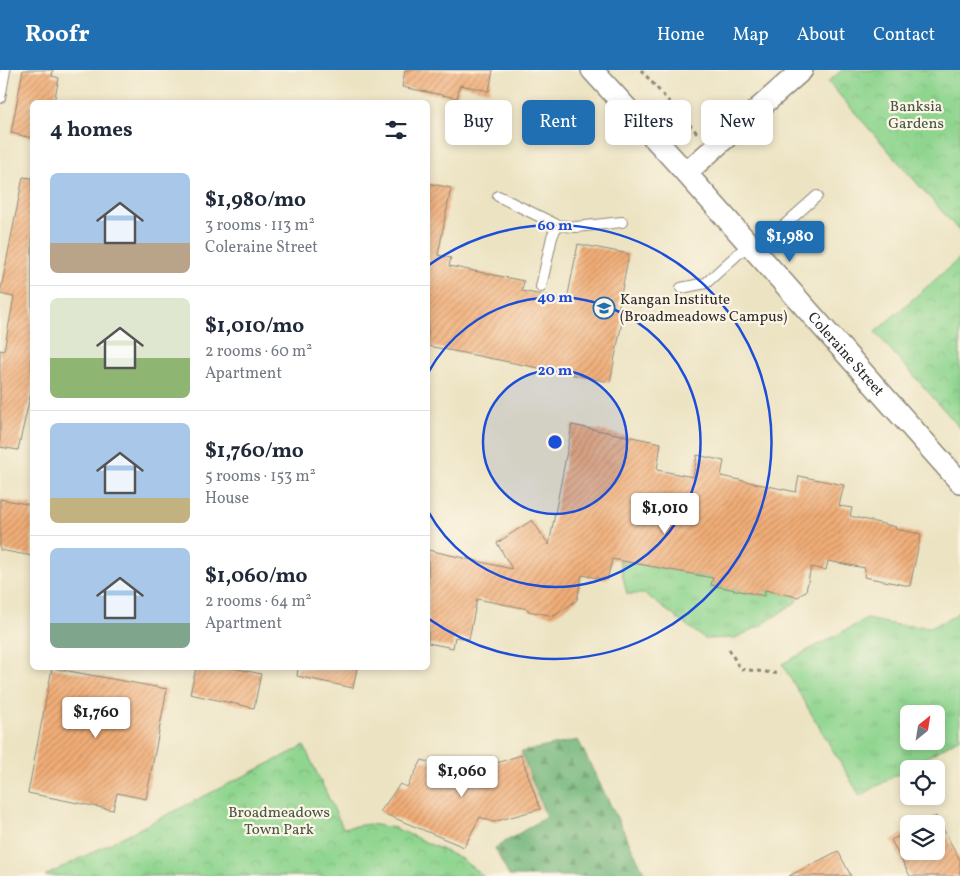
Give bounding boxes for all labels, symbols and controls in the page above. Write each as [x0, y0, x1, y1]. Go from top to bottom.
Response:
text: Roofr [25, 18, 90, 52]
text: Home [657, 23, 705, 48]
text: Map [733, 23, 769, 48]
text: About [797, 23, 845, 48]
text: Contact [873, 23, 935, 48]
park label: Banksia Gardens [888, 97, 944, 135]
chip: Buy [445, 100, 512, 145]
chip: Rent [522, 100, 595, 145]
chip: Filters [605, 100, 691, 145]
chip: New [701, 100, 773, 145]
text: 4 homes [50, 116, 133, 145]
icon: filters [382, 116, 410, 144]
text: $1,980/mo [205, 186, 306, 215]
icon: home [90, 193, 150, 253]
text: 3 rooms · 113 m² [205, 215, 315, 237]
text: 60 m [538, 216, 573, 237]
pin: $1,980 [749, 220, 831, 263]
text: $1,980 [766, 226, 814, 248]
text: Coleraine Street [205, 237, 318, 259]
text: 40 m [537, 288, 573, 309]
place label: Kangan Institute (Broadmeadows Campus) [620, 290, 787, 328]
school or university icon: Kangan Institute (Broadmeadows Campus) [592, 296, 616, 320]
street label: Coleraine Street [802, 308, 888, 401]
text: $1,010/mo [205, 312, 304, 341]
icon: home [90, 318, 150, 378]
text: 2 rooms · 60 m² [205, 341, 312, 363]
text: 20 m [538, 361, 573, 382]
text: Apartment [205, 363, 282, 385]
centre of rings [546, 433, 564, 451]
text: $1,760/mo [205, 437, 304, 466]
icon: home [90, 443, 150, 503]
text: 5 rooms · 153 m² [205, 466, 316, 488]
text: House [205, 488, 249, 510]
pin: $1,010 [624, 492, 706, 535]
text: $1,010 [642, 498, 688, 520]
text: $1,060/mo [205, 562, 308, 591]
icon: home [90, 568, 150, 628]
text: 2 rooms · 64 m² [205, 591, 312, 613]
text: Apartment [205, 613, 282, 635]
pin: $1,760 [55, 696, 137, 739]
text: $1,760 [73, 702, 119, 724]
north arrow [900, 705, 945, 750]
map controls [900, 705, 945, 860]
pin: $1,060 [421, 756, 503, 798]
button: locate [900, 760, 945, 805]
text: $1,060 [438, 761, 486, 783]
park label: Broadmeadows Town Park [228, 803, 330, 841]
button: layers [900, 815, 945, 860]

